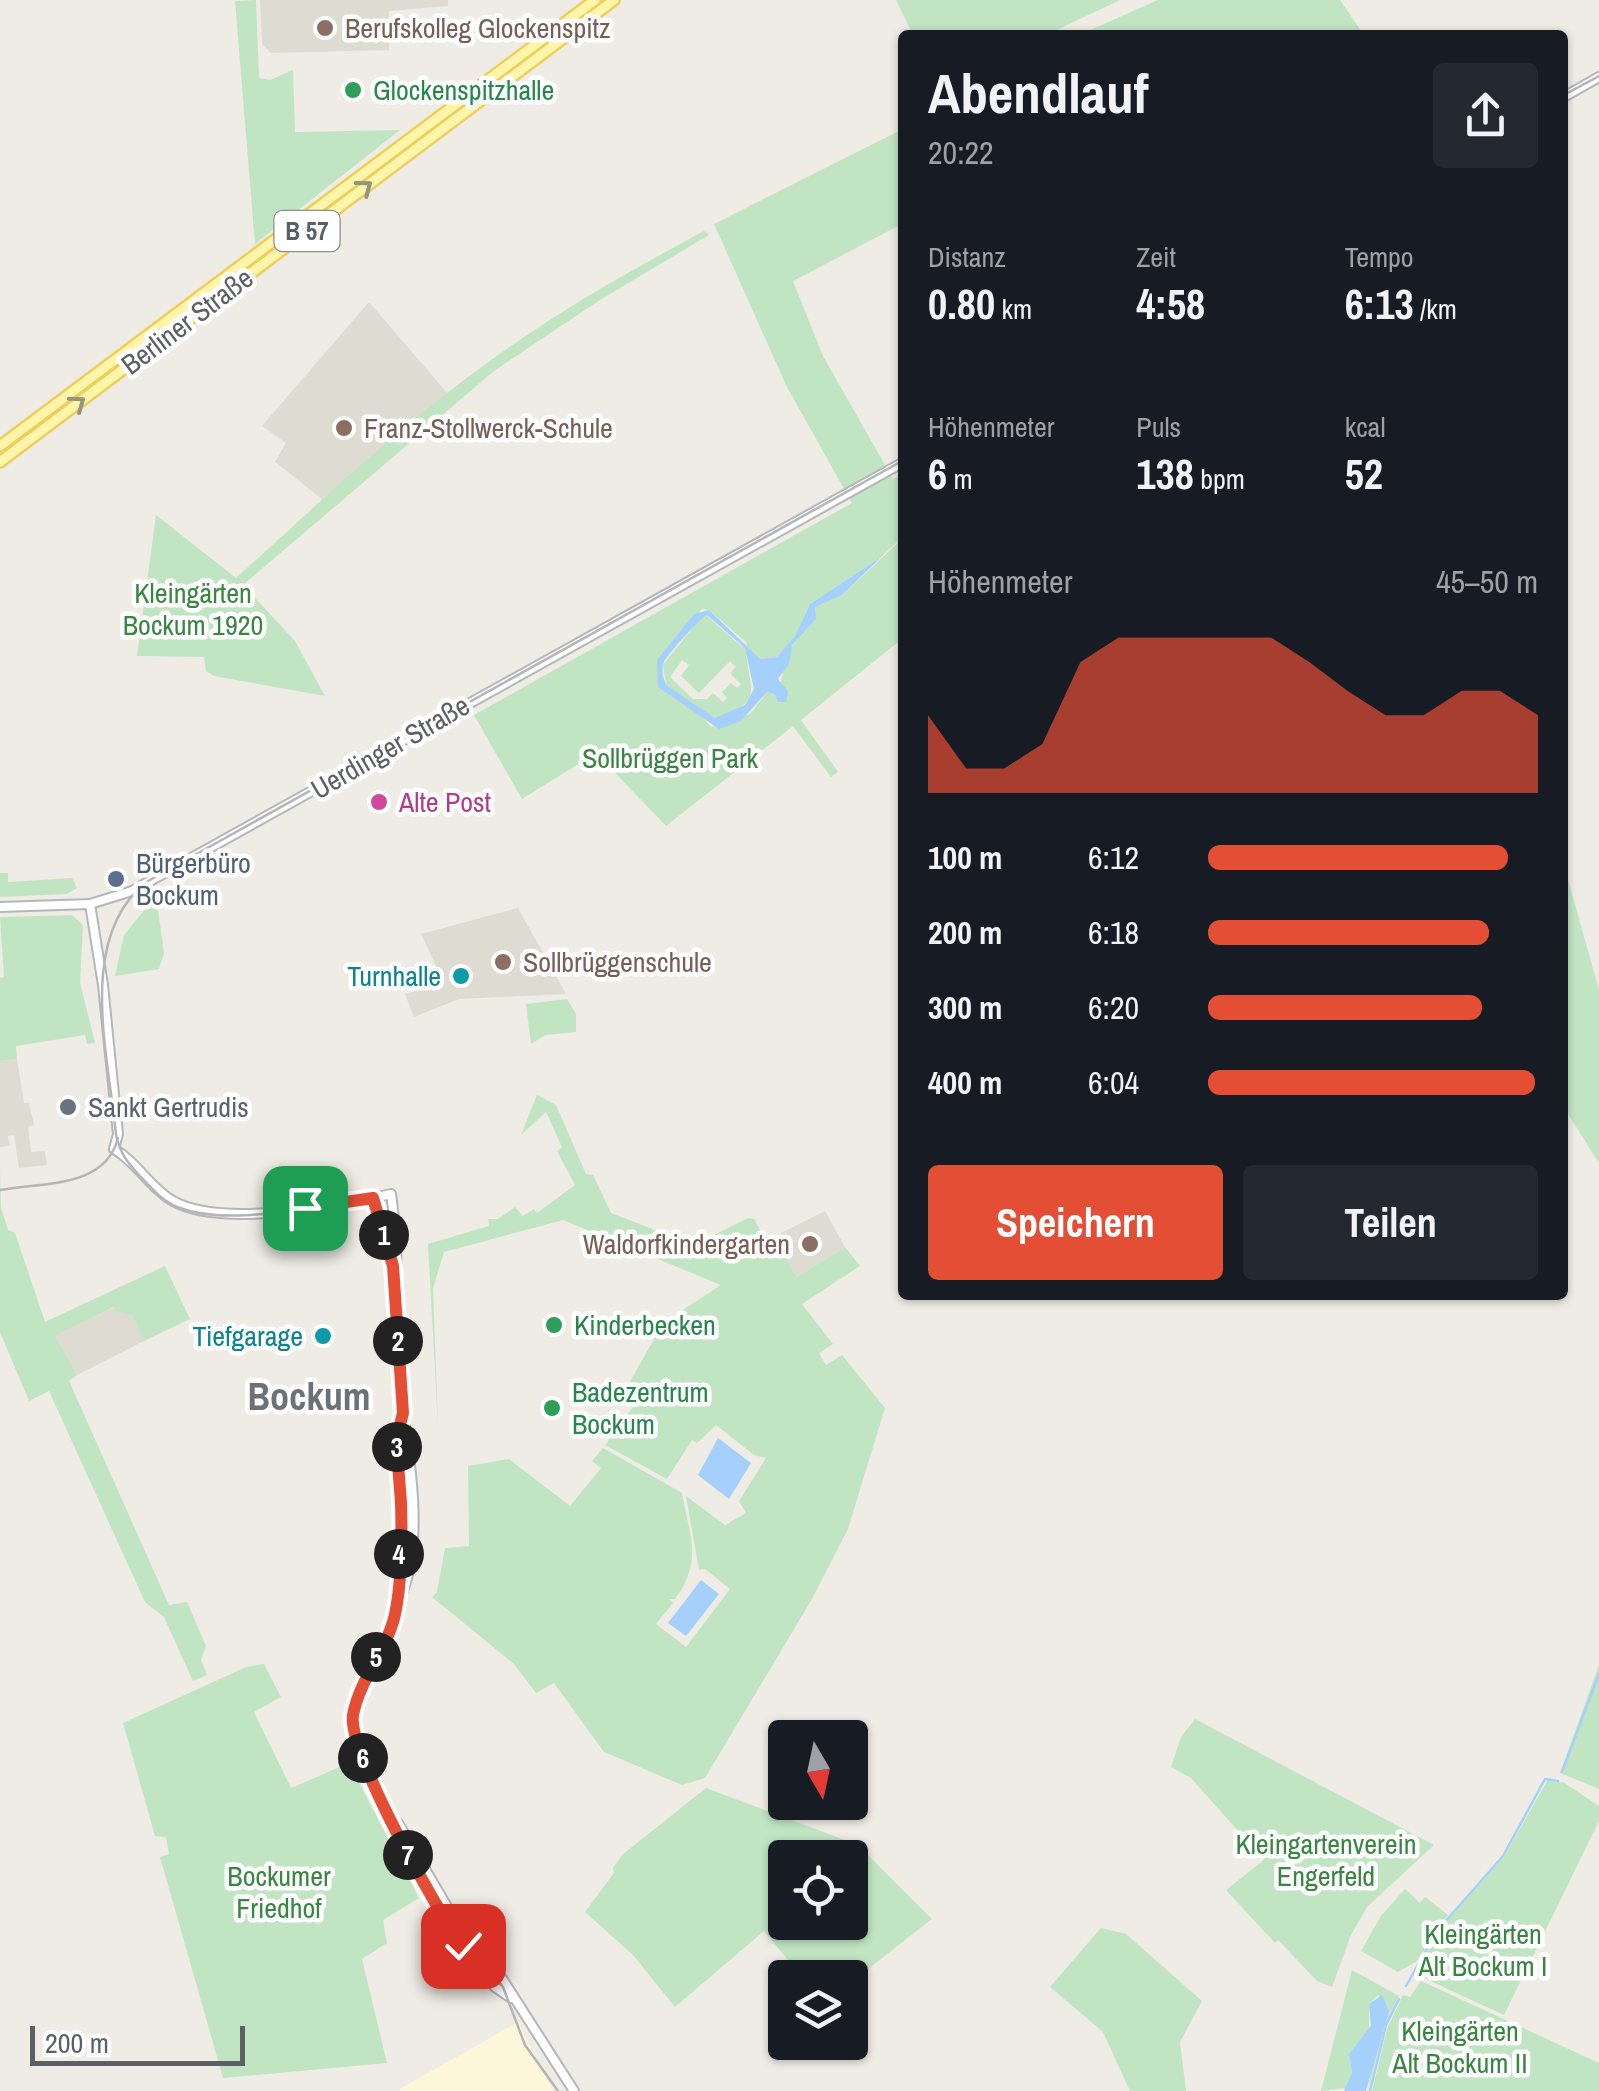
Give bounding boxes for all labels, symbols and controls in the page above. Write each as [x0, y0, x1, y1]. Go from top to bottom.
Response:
place label: Berufskolleg Glockenspitz [345, 9, 610, 47]
marker: Berufskolleg Glockenspitz [314, 17, 336, 39]
text: Abendlauf [928, 56, 1149, 130]
button: share [1433, 63, 1538, 168]
place label: Glockenspitzhalle [373, 71, 554, 109]
marker: Glockenspitzhalle [342, 79, 364, 101]
text: 20:22 [928, 131, 994, 174]
one-way arrow [354, 181, 372, 198]
road number: B 57 [274, 211, 340, 251]
text: Distanz [928, 238, 1006, 276]
text: Zeit [1136, 238, 1176, 276]
text: Tempo [1345, 238, 1414, 276]
street label: Berliner Straße [113, 259, 261, 383]
text: 0.80 [928, 276, 995, 332]
text: 4:58 [1136, 276, 1205, 332]
text: 6:13 [1345, 276, 1414, 332]
text: km [995, 290, 1032, 328]
text: /km [1414, 290, 1457, 328]
one-way arrow [67, 398, 85, 415]
text: Höhenmeter [928, 408, 1054, 446]
text: Puls [1136, 408, 1181, 446]
text: kcal [1345, 408, 1385, 446]
place label: Franz-Stollwerck-Schule [364, 409, 613, 447]
marker: Franz-Stollwerck-Schule [333, 417, 355, 439]
text: 6 [928, 446, 947, 502]
text: 138 [1136, 446, 1194, 502]
text: 52 [1345, 446, 1383, 502]
text: m [947, 460, 973, 498]
text: bpm [1194, 460, 1245, 498]
text: Höhenmeter [928, 560, 1072, 603]
text: 45–50 m [1436, 560, 1538, 603]
park label: Kleingärten Bockum 1920 [123, 574, 263, 644]
street label: Uerdinger Straße [304, 686, 476, 808]
park label: Sollbrüggen Park [582, 739, 759, 777]
place label: Alte Post [398, 783, 491, 821]
marker: Alte Post [368, 791, 390, 813]
text: 100 m [928, 836, 1002, 879]
text: 6:12 [1088, 836, 1139, 879]
place label: Bürgerbüro Bockum [136, 844, 251, 914]
marker: Bürgerbüro Bockum [105, 868, 127, 890]
text: 200 m [928, 911, 1002, 954]
text: 6:18 [1088, 911, 1139, 954]
place label: Sollbrüggenschule [523, 943, 712, 981]
marker: Sollbrüggenschule [492, 951, 514, 973]
place label: Turnhalle [347, 957, 441, 995]
marker: Turnhalle [450, 965, 472, 987]
text: 300 m [928, 986, 1002, 1029]
text: 6:20 [1088, 986, 1139, 1029]
text: 400 m [928, 1061, 1002, 1104]
text: 6:04 [1088, 1061, 1139, 1104]
place label: Sankt Gertrudis [88, 1088, 249, 1126]
marker: Sankt Gertrudis [57, 1096, 79, 1118]
button: Speichern [928, 1165, 1223, 1280]
button: Teilen [1243, 1165, 1538, 1280]
pin [263, 1166, 348, 1251]
icon: arrive [278, 1181, 333, 1236]
pin: 1 [359, 1210, 409, 1260]
text: 1 [378, 1216, 390, 1254]
place label: Waldorfkindergarten [583, 1225, 790, 1263]
marker: Waldorfkindergarten [799, 1233, 821, 1255]
place label: Kinderbecken [574, 1306, 716, 1344]
marker: Kinderbecken [543, 1314, 565, 1336]
pin: 2 [373, 1316, 423, 1366]
place label: Tiefgarage [192, 1317, 303, 1355]
text: 2 [392, 1322, 404, 1360]
marker: Tiefgarage [312, 1325, 334, 1347]
district label: Bockum [248, 1371, 370, 1422]
place label: Badezentrum Bockum [572, 1373, 709, 1443]
marker: Badezentrum Bockum [541, 1397, 563, 1419]
pin: 3 [372, 1422, 422, 1472]
text: 3 [391, 1428, 403, 1466]
pin: 4 [374, 1529, 424, 1579]
text: 4 [393, 1535, 405, 1573]
pin: 5 [351, 1632, 401, 1682]
text: 5 [370, 1638, 382, 1676]
north arrow [768, 1720, 868, 1820]
map controls [768, 1720, 868, 2060]
pin: 6 [338, 1733, 388, 1783]
text: 6 [357, 1739, 369, 1777]
park label: Kleingartenverein Engerfeld [1235, 1825, 1417, 1895]
pin: 7 [383, 1830, 433, 1880]
text: 7 [402, 1836, 414, 1874]
button: locate [768, 1840, 868, 1940]
park label: Bockumer Friedhof [227, 1857, 331, 1927]
pin [421, 1904, 506, 1989]
park label: Kleingärten Alt Bockum I [1418, 1915, 1547, 1985]
icon: check [436, 1919, 491, 1974]
button: layers [768, 1960, 868, 2060]
park label: Kleingärten Alt Bockum II [1391, 2012, 1528, 2082]
scale bar [30, 2021, 245, 2066]
text: 200 m [45, 2024, 109, 2062]

